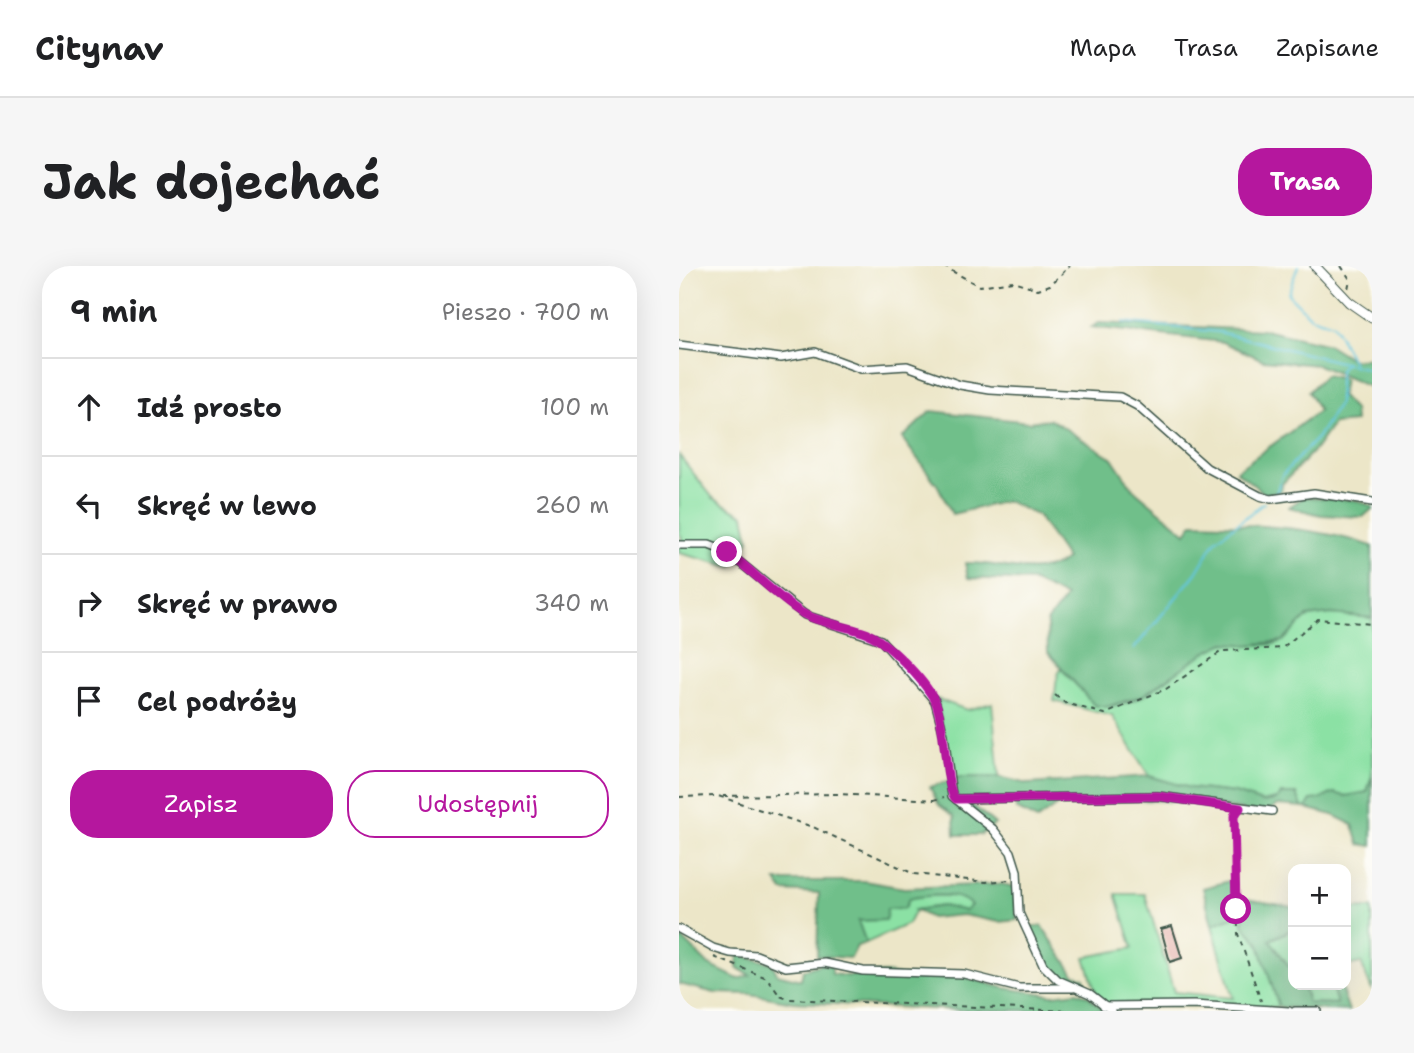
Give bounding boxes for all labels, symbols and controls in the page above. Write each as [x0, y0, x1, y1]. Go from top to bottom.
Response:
text: Citynav [35, 26, 164, 71]
text: Mapa [1070, 32, 1136, 64]
text: Trasa [1174, 32, 1238, 64]
text: Zapisane [1276, 32, 1379, 64]
button: Trasa [1238, 148, 1372, 216]
text: Jak dojechać [42, 149, 381, 215]
text: 9 min [70, 291, 157, 332]
text: Pieszo · 700 m [442, 297, 609, 327]
icon: ahead [70, 388, 108, 426]
text: Idź prosto [137, 390, 282, 425]
text: 100 m [540, 392, 609, 422]
icon: left [70, 486, 108, 524]
text: Skręć w lewo [137, 488, 317, 523]
text: 260 m [535, 490, 609, 520]
route end [711, 536, 742, 567]
icon: right [70, 584, 108, 622]
text: Skręć w prawo [137, 586, 338, 621]
text: 340 m [534, 588, 609, 618]
icon: arrive [70, 682, 108, 720]
text: Cel podróży [137, 684, 297, 719]
button: Zapisz [70, 770, 333, 838]
button: Udostępnij [347, 770, 609, 838]
map controls [1288, 864, 1351, 990]
button: + [1288, 864, 1351, 927]
route start [1220, 893, 1251, 924]
button: − [1288, 927, 1351, 990]

